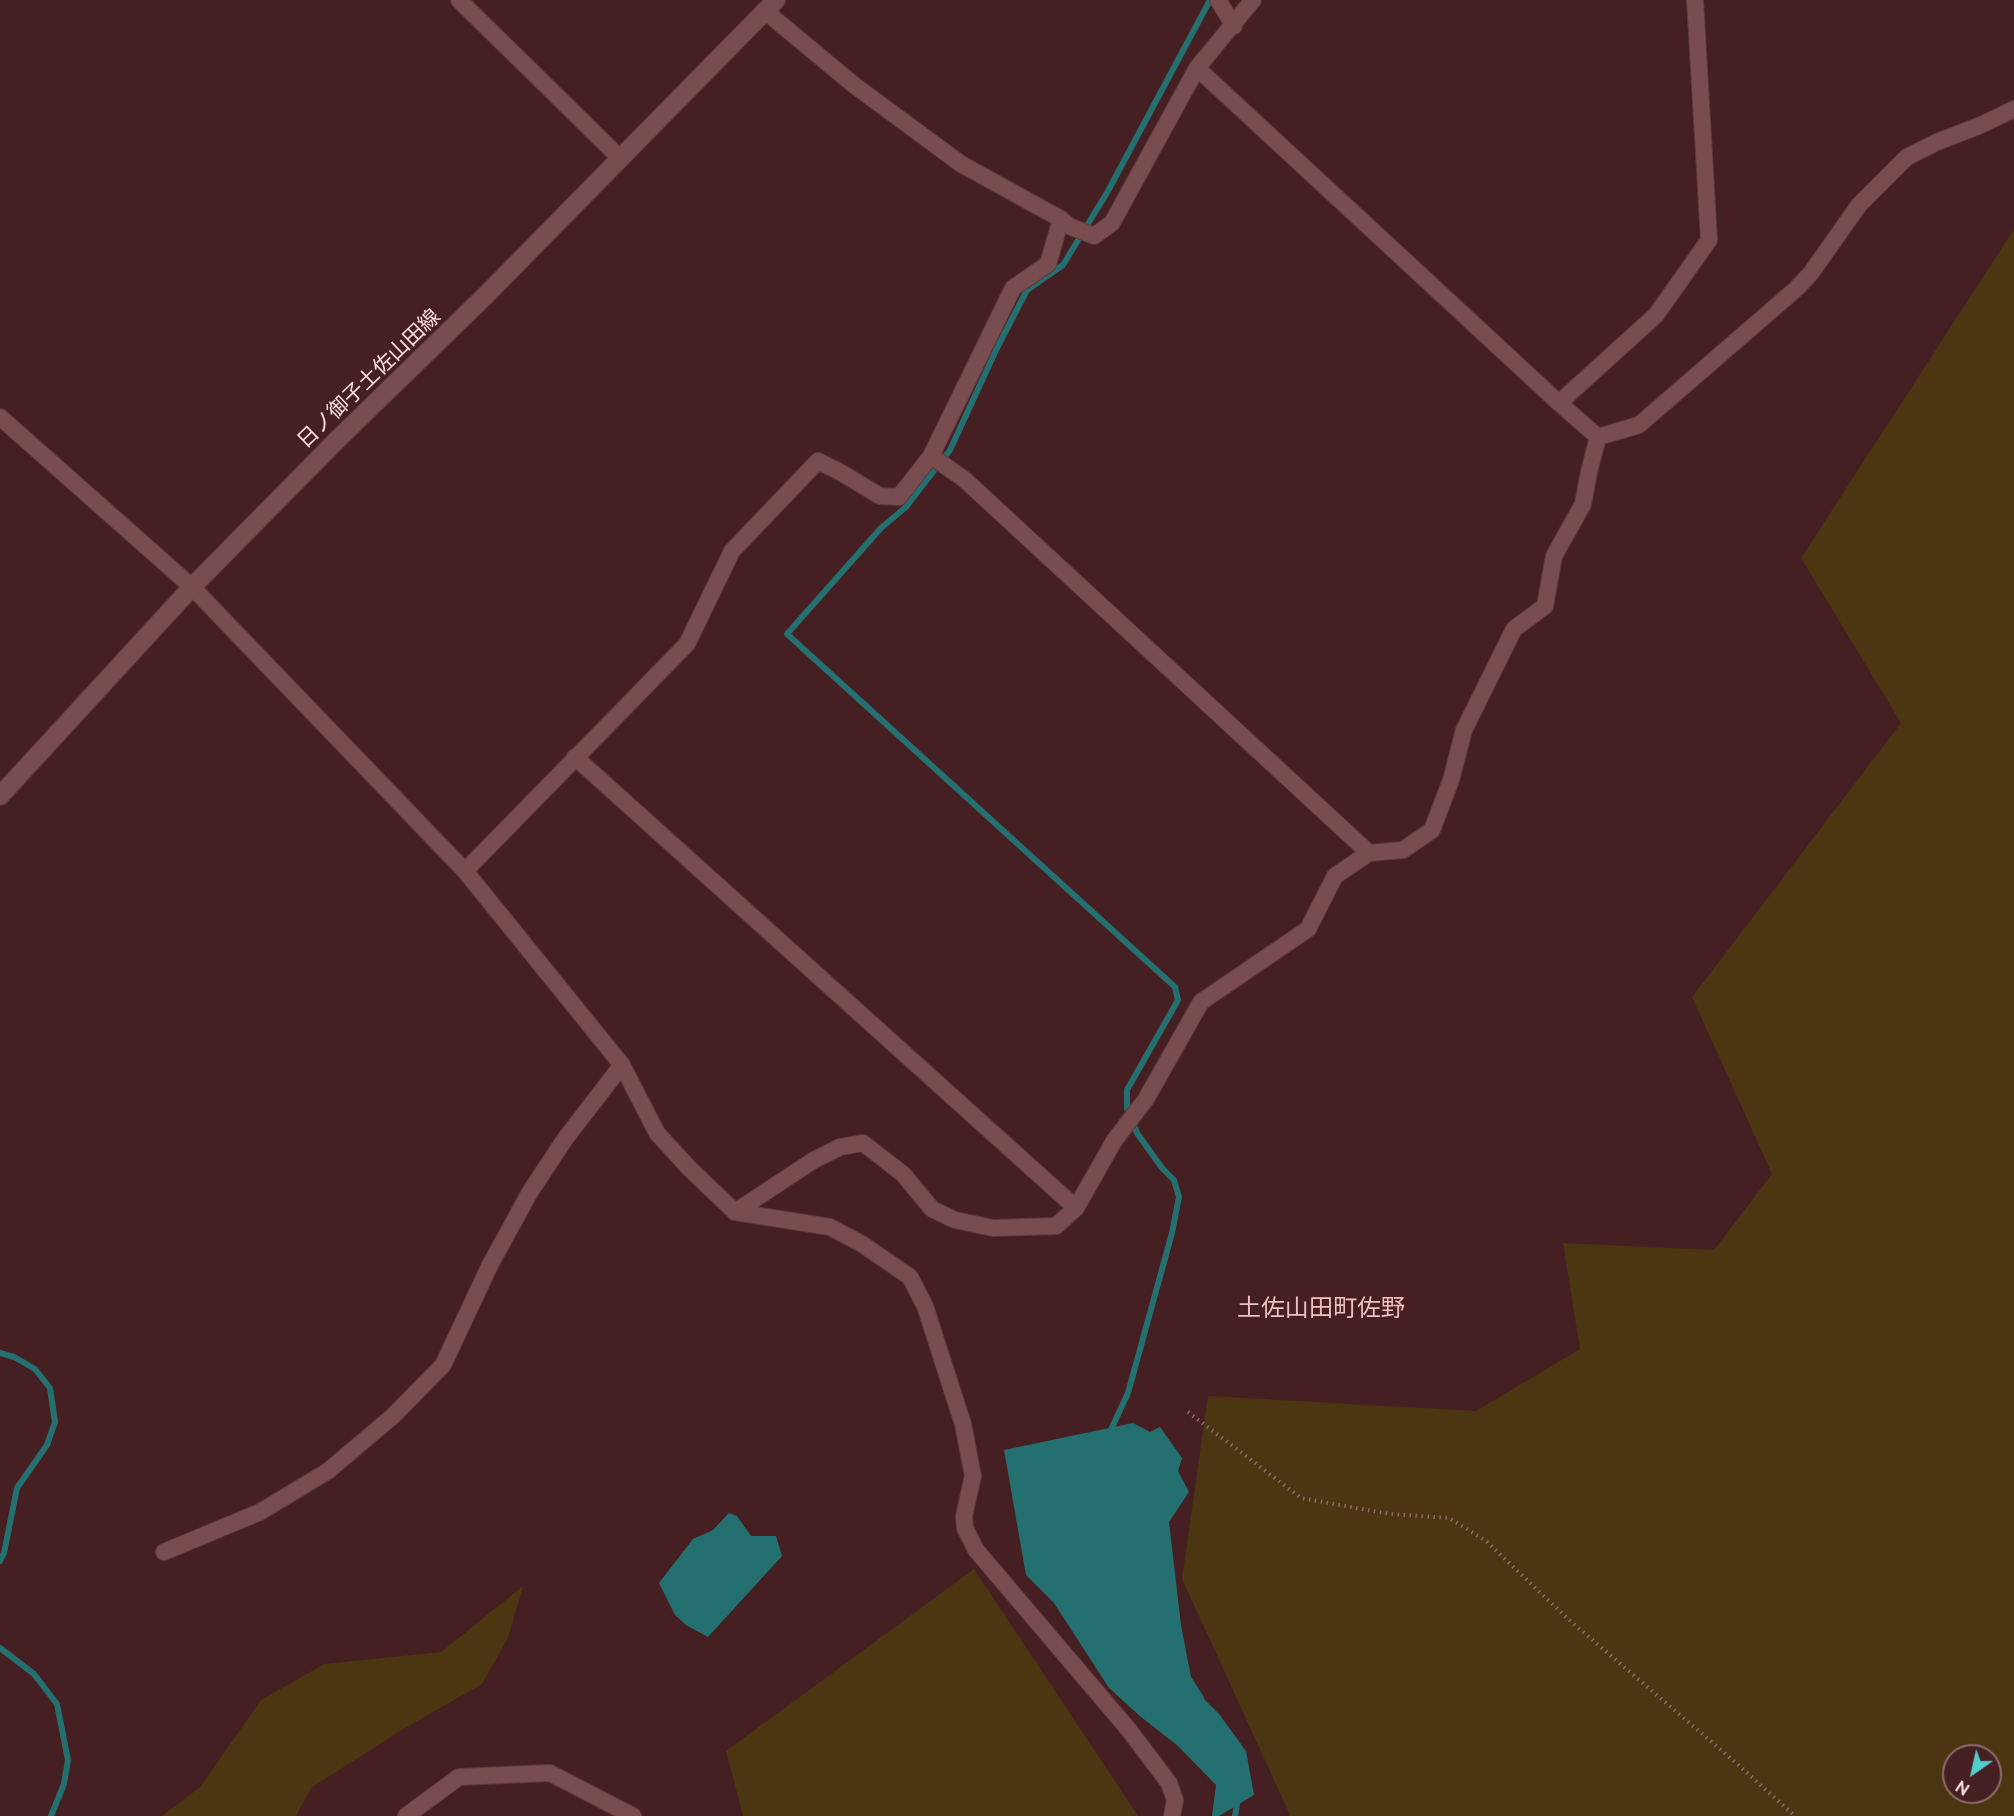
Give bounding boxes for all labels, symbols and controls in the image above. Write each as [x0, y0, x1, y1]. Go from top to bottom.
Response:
street label: 日ノ御子土佐山田線 [292, 304, 446, 454]
district label: 土佐山田町佐野 [1237, 1295, 1405, 1323]
north arrow [1942, 1744, 2002, 1804]
text: N [1952, 1776, 1973, 1799]

